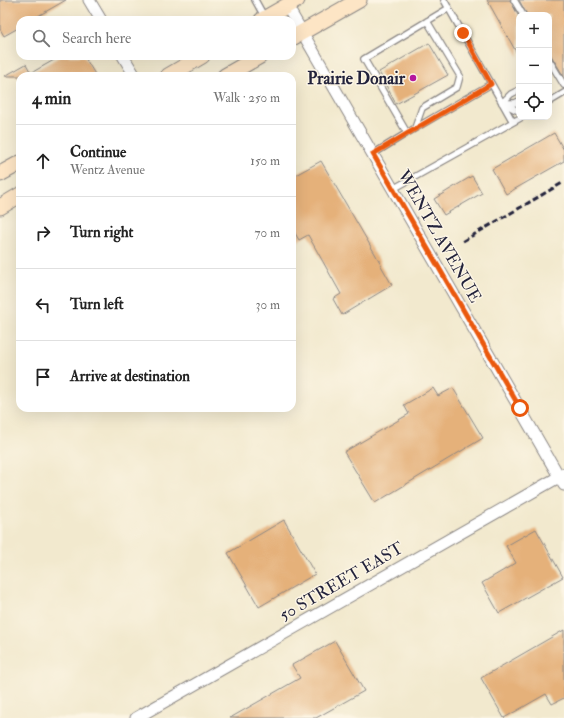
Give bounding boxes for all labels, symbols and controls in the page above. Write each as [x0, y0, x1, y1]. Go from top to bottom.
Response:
map controls [516, 12, 552, 120]
button: + [516, 12, 552, 48]
search box [16, 16, 296, 60]
route end [454, 24, 472, 42]
icon: search [30, 27, 52, 49]
text: Search here [62, 29, 131, 48]
button: − [516, 48, 552, 84]
place label: Prairie Donair [307, 68, 406, 89]
marker: Prairie Donair [408, 73, 418, 83]
button: locate [516, 84, 552, 120]
text: 4 min [32, 88, 71, 109]
text: Walk · 250 m [213, 90, 280, 106]
text: Continue [70, 143, 126, 162]
icon: ahead [32, 150, 54, 172]
text: 150 m [250, 153, 280, 169]
text: Wentz Avenue [70, 162, 145, 178]
street label: WENTZ AVENUE [393, 165, 486, 306]
icon: right [32, 222, 54, 244]
text: Turn right [70, 223, 133, 242]
text: 70 m [255, 225, 280, 241]
icon: left [32, 294, 54, 316]
text: Turn left [70, 295, 124, 314]
text: 30 m [256, 297, 280, 313]
icon: arrive [32, 366, 54, 388]
text: Arrive at destination [70, 367, 190, 386]
route start [511, 399, 529, 417]
street label: 50 STREET EAST [276, 537, 407, 625]

